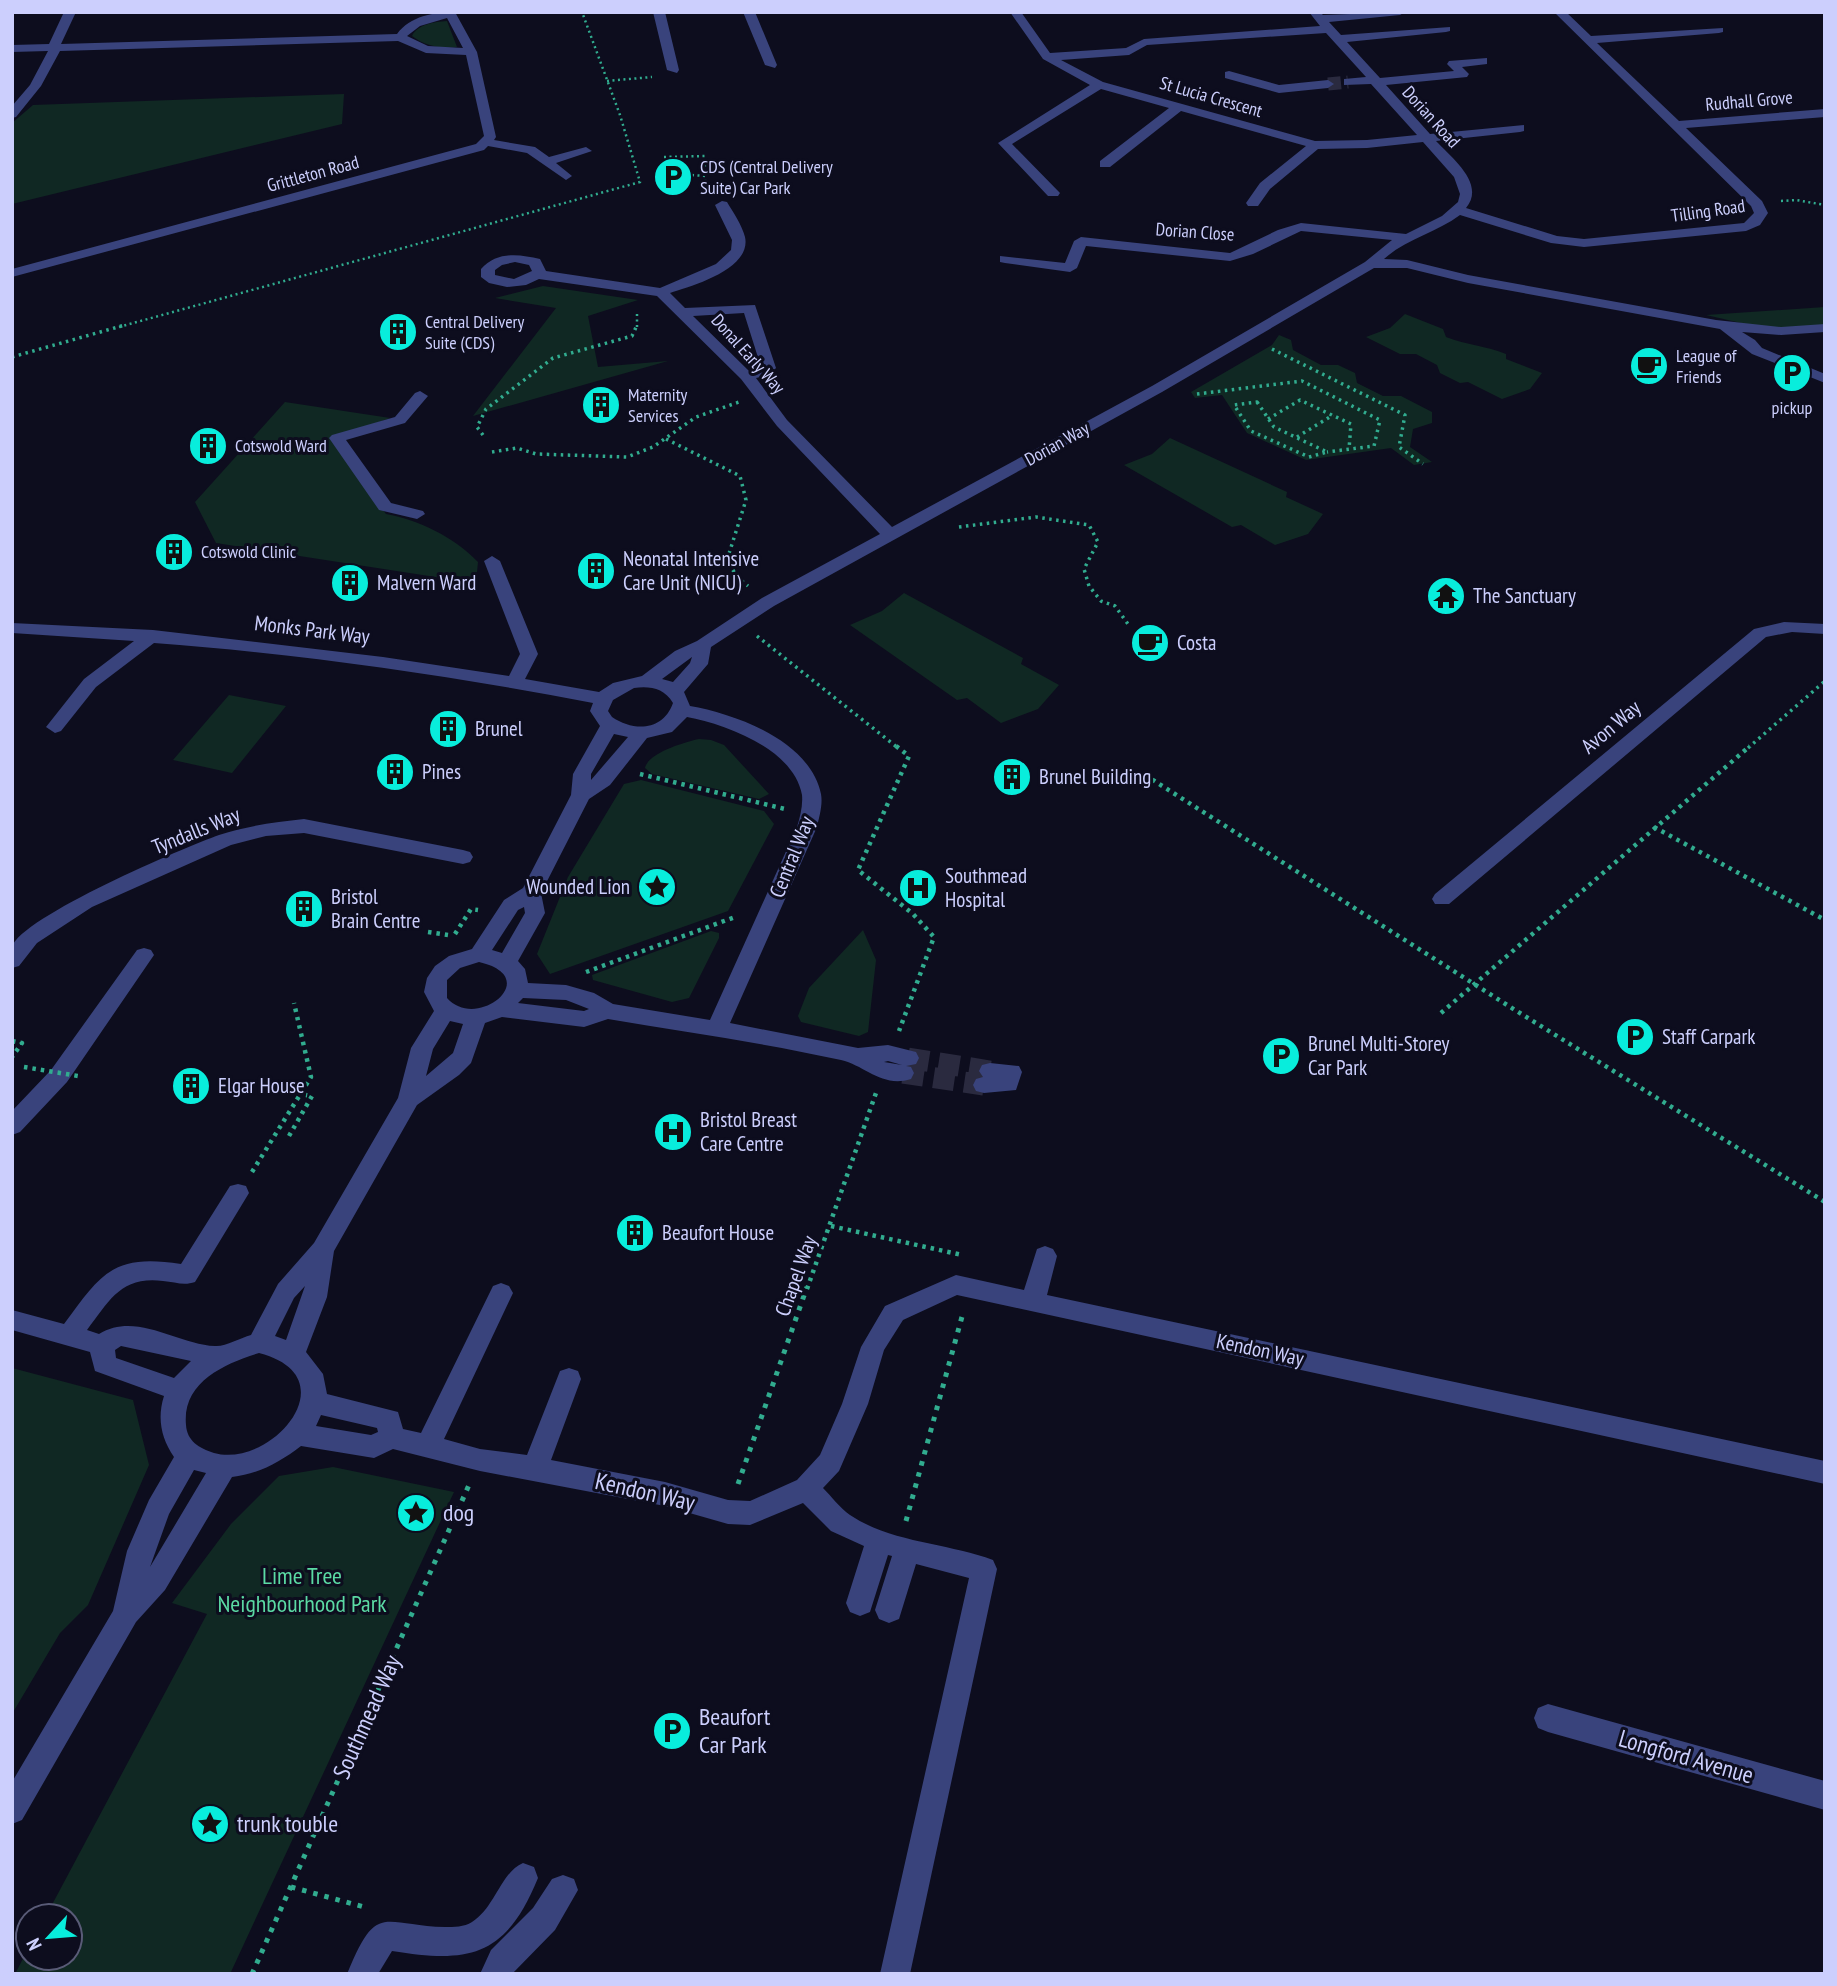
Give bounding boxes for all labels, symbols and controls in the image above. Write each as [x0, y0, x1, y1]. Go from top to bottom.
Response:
street label: St Lucia Crescent [1157, 71, 1265, 122]
street label: Dorian Road [1397, 81, 1465, 152]
street label: Rudhall Grove [1704, 85, 1793, 116]
street label: Grittleton Road [264, 150, 361, 197]
place label: CDS (Central Delivery Suite) Car Park [700, 155, 833, 199]
parking icon: CDS (Central Delivery Suite) Car Park [652, 156, 694, 198]
street label: Tilling Road [1669, 194, 1746, 227]
street label: Dorian Close [1155, 217, 1235, 246]
street label: Donal Early Way [706, 309, 790, 399]
place label: Central Delivery Suite (CDS) [425, 310, 525, 354]
building icon: Central Delivery Suite (CDS) [377, 311, 419, 353]
place label: League of Friends [1676, 344, 1738, 388]
cafe icon: League of Friends [1628, 345, 1670, 387]
parking icon: pickup [1771, 352, 1813, 394]
place label: Maternity Services [628, 383, 687, 427]
building icon: Maternity Services [580, 384, 622, 426]
place label: pickup [1772, 396, 1813, 419]
street label: Dorian Way [1021, 416, 1093, 471]
building icon: Cotswold Ward [187, 425, 229, 467]
place label: Cotswold Ward [235, 434, 327, 457]
building icon: Cotswold Clinic [153, 531, 195, 573]
place label: Cotswold Clinic [201, 540, 297, 563]
place label: Neonatal Intensive Care Unit (NICU) [623, 545, 759, 596]
building icon: Neonatal Intensive Care Unit (NICU) [575, 550, 617, 592]
building icon: Malvern Ward [329, 562, 371, 604]
place label: Malvern Ward [377, 569, 476, 596]
temple icon: The Sanctuary [1425, 575, 1467, 617]
place label: The Sanctuary [1473, 582, 1576, 609]
street label: Monks Park Way [253, 609, 371, 650]
cafe icon: Costa [1129, 622, 1171, 664]
place label: Costa [1177, 629, 1216, 656]
street label: Avon Way [1575, 694, 1646, 759]
building icon: Brunel [427, 708, 469, 750]
place label: Brunel [475, 715, 523, 742]
building icon: Pines [374, 751, 416, 793]
building icon: Brunel Building [991, 756, 1033, 798]
place label: Pines [422, 758, 461, 785]
place label: Brunel Building [1039, 763, 1151, 790]
street label: Tyndalls Way [148, 801, 244, 860]
street label: Central Way [763, 812, 820, 902]
place label: Southmead Hospital [945, 862, 1027, 913]
place icon: Wounded Lion [636, 866, 678, 908]
hospital icon: Southmead Hospital [897, 867, 939, 909]
place label: Wounded Lion [526, 873, 630, 900]
place label: Bristol Brain Centre [331, 883, 420, 934]
building icon: Bristol Brain Centre [283, 888, 325, 930]
parking icon: Staff Carpark [1614, 1016, 1656, 1058]
place label: Staff Carpark [1662, 1023, 1755, 1050]
place label: Brunel Multi-Storey Car Park [1308, 1030, 1450, 1081]
parking icon: Brunel Multi-Storey Car Park [1260, 1035, 1302, 1077]
building icon: Elgar House [170, 1065, 212, 1107]
place label: Elgar House [218, 1072, 305, 1099]
place label: Bristol Breast Care Centre [700, 1106, 797, 1157]
hospital icon: Bristol Breast Care Centre [652, 1111, 694, 1153]
building icon: Beaufort House [614, 1212, 656, 1254]
place label: Beaufort House [662, 1219, 774, 1246]
street label: Chapel Way [769, 1232, 823, 1320]
street label: Kendon Way [1214, 1327, 1306, 1372]
street label: Kendon Way [592, 1465, 698, 1518]
place icon: dog [395, 1492, 437, 1534]
place label: dog [443, 1497, 474, 1528]
park label: Lime Tree Neighbourhood Park [217, 1560, 387, 1619]
street label: Southmead Way [325, 1650, 408, 1784]
place label: Beaufort Car Park [699, 1701, 771, 1760]
parking icon: Beaufort Car Park [651, 1710, 693, 1752]
street label: Longford Avenue [1615, 1723, 1757, 1791]
place icon: trunk touble [189, 1803, 231, 1845]
place label: trunk touble [237, 1808, 338, 1839]
north arrow [14, 1902, 84, 1972]
text: N [21, 1935, 47, 1954]

